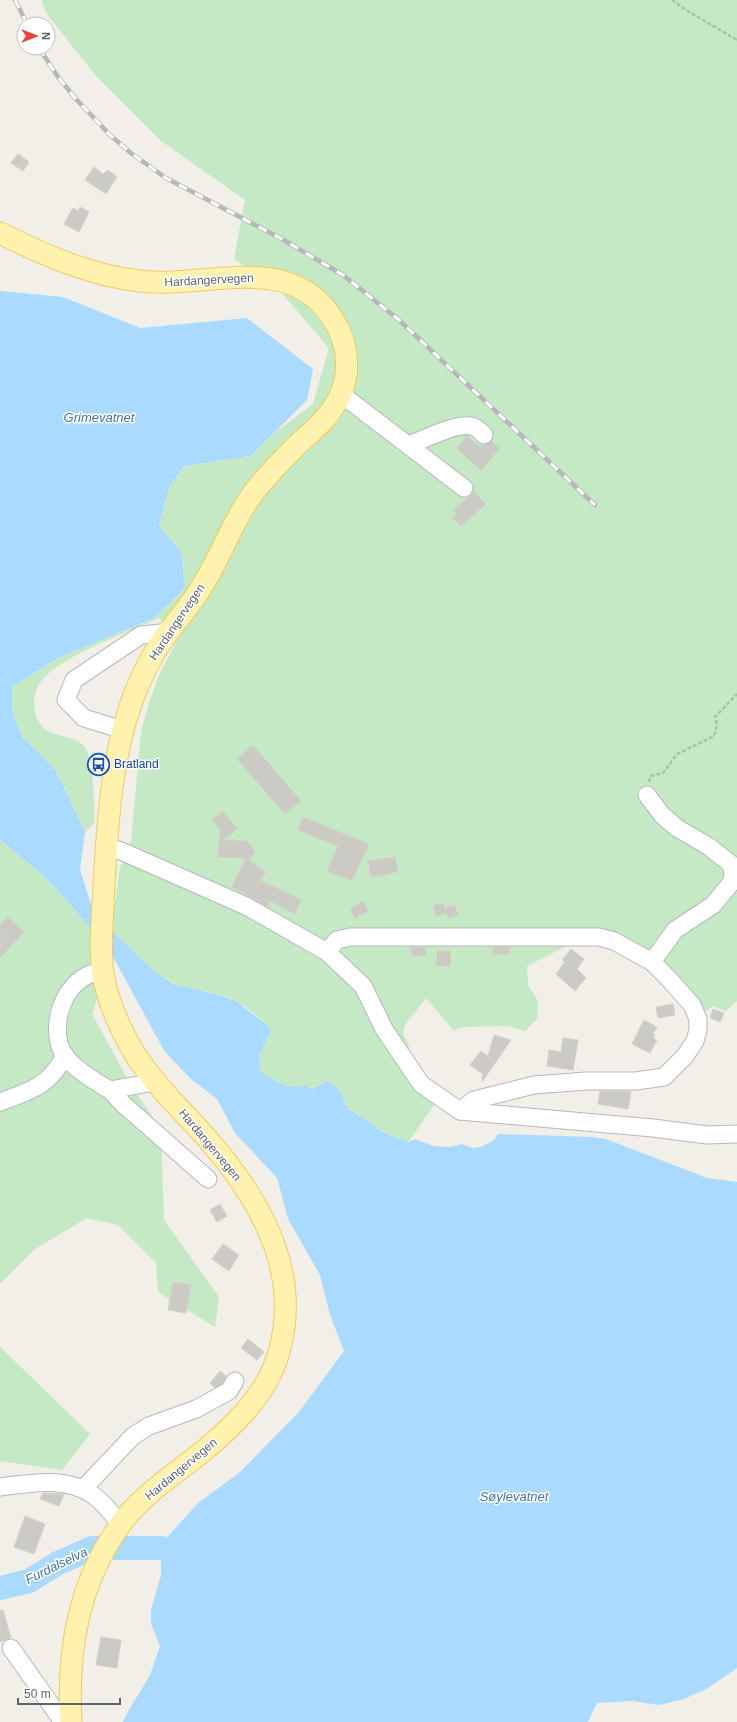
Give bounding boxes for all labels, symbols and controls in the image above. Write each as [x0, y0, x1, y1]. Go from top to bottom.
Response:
north arrow [16, 16, 56, 56]
text: N [40, 32, 52, 40]
street label: Hardangervegen [164, 271, 254, 289]
water label: Grimevatnet [64, 410, 136, 425]
street label: Hardangervegen [146, 581, 208, 663]
bus stop icon: Bratland [86, 751, 112, 777]
place label: Bratland [114, 757, 159, 771]
street label: Hardangervegen [176, 1106, 244, 1184]
street label: Hardangervegen [142, 1435, 220, 1503]
water label: Søylevatnet [480, 1489, 550, 1504]
water label: Furdalselva [23, 1544, 90, 1587]
scale bar [18, 1680, 120, 1706]
text: 50 m [24, 1687, 51, 1701]

